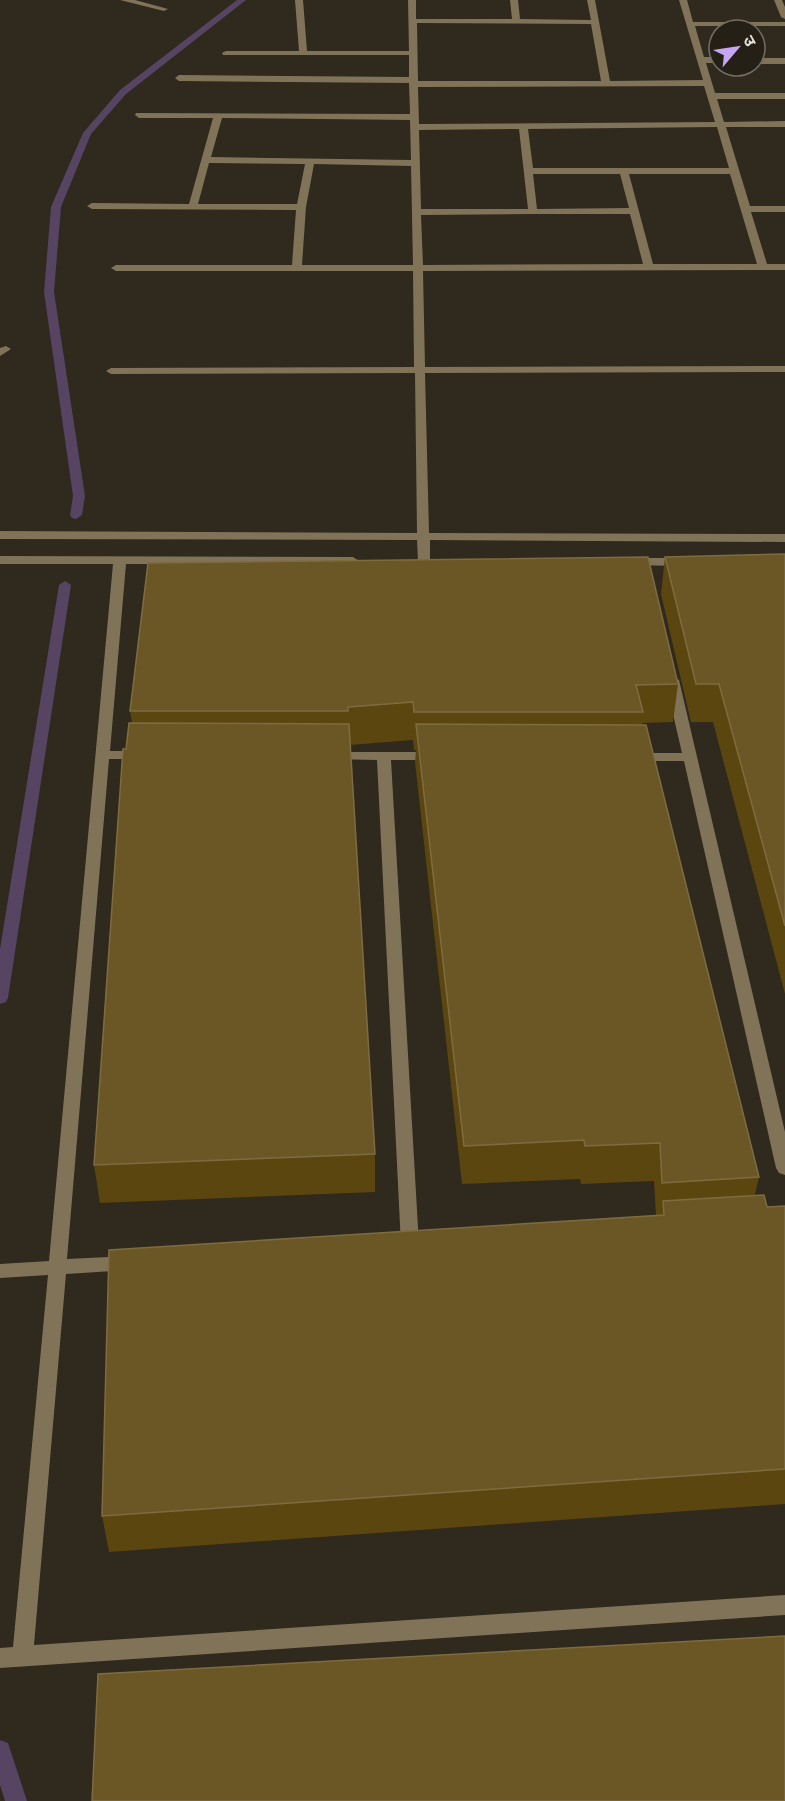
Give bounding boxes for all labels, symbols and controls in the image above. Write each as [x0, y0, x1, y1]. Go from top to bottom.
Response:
north arrow [707, 18, 767, 78]
text: उ [739, 32, 761, 50]

